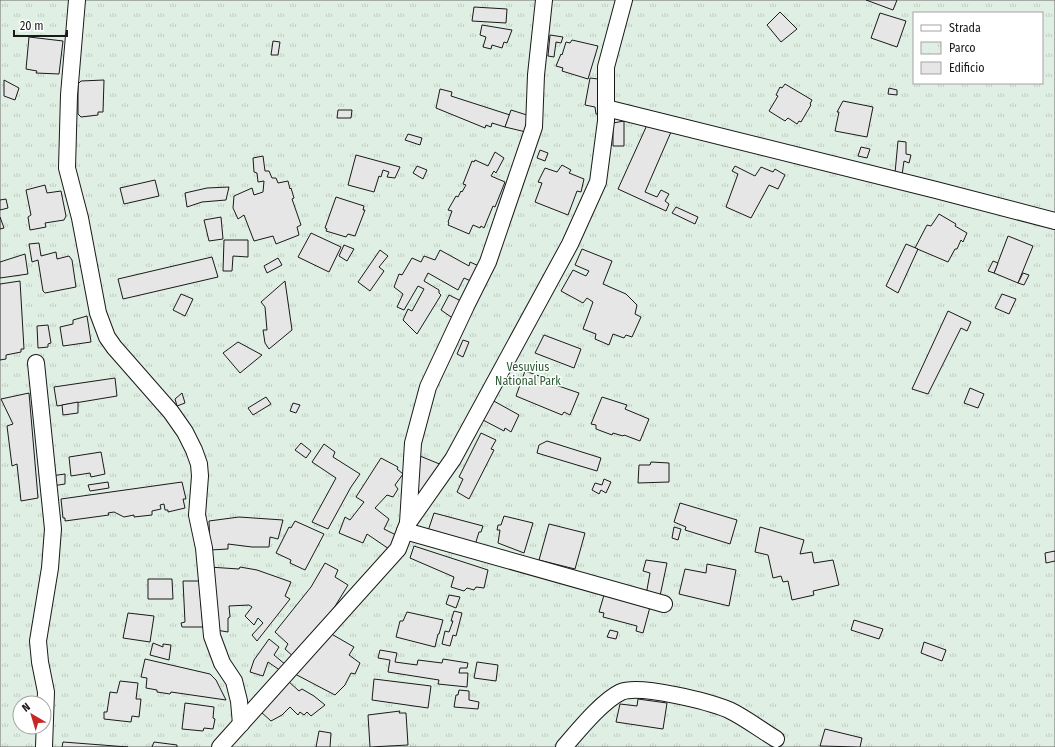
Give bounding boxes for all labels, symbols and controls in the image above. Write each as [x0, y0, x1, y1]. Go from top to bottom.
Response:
scale bar [14, 12, 67, 38]
legend [913, 12, 1043, 84]
text: 20 m [20, 19, 44, 33]
text: Strada [949, 21, 981, 35]
text: Parco [949, 41, 976, 55]
text: Edificio [949, 61, 985, 75]
park label: Vesuvius National Park [495, 360, 561, 388]
north arrow [12, 695, 52, 735]
text: N [20, 700, 33, 715]

